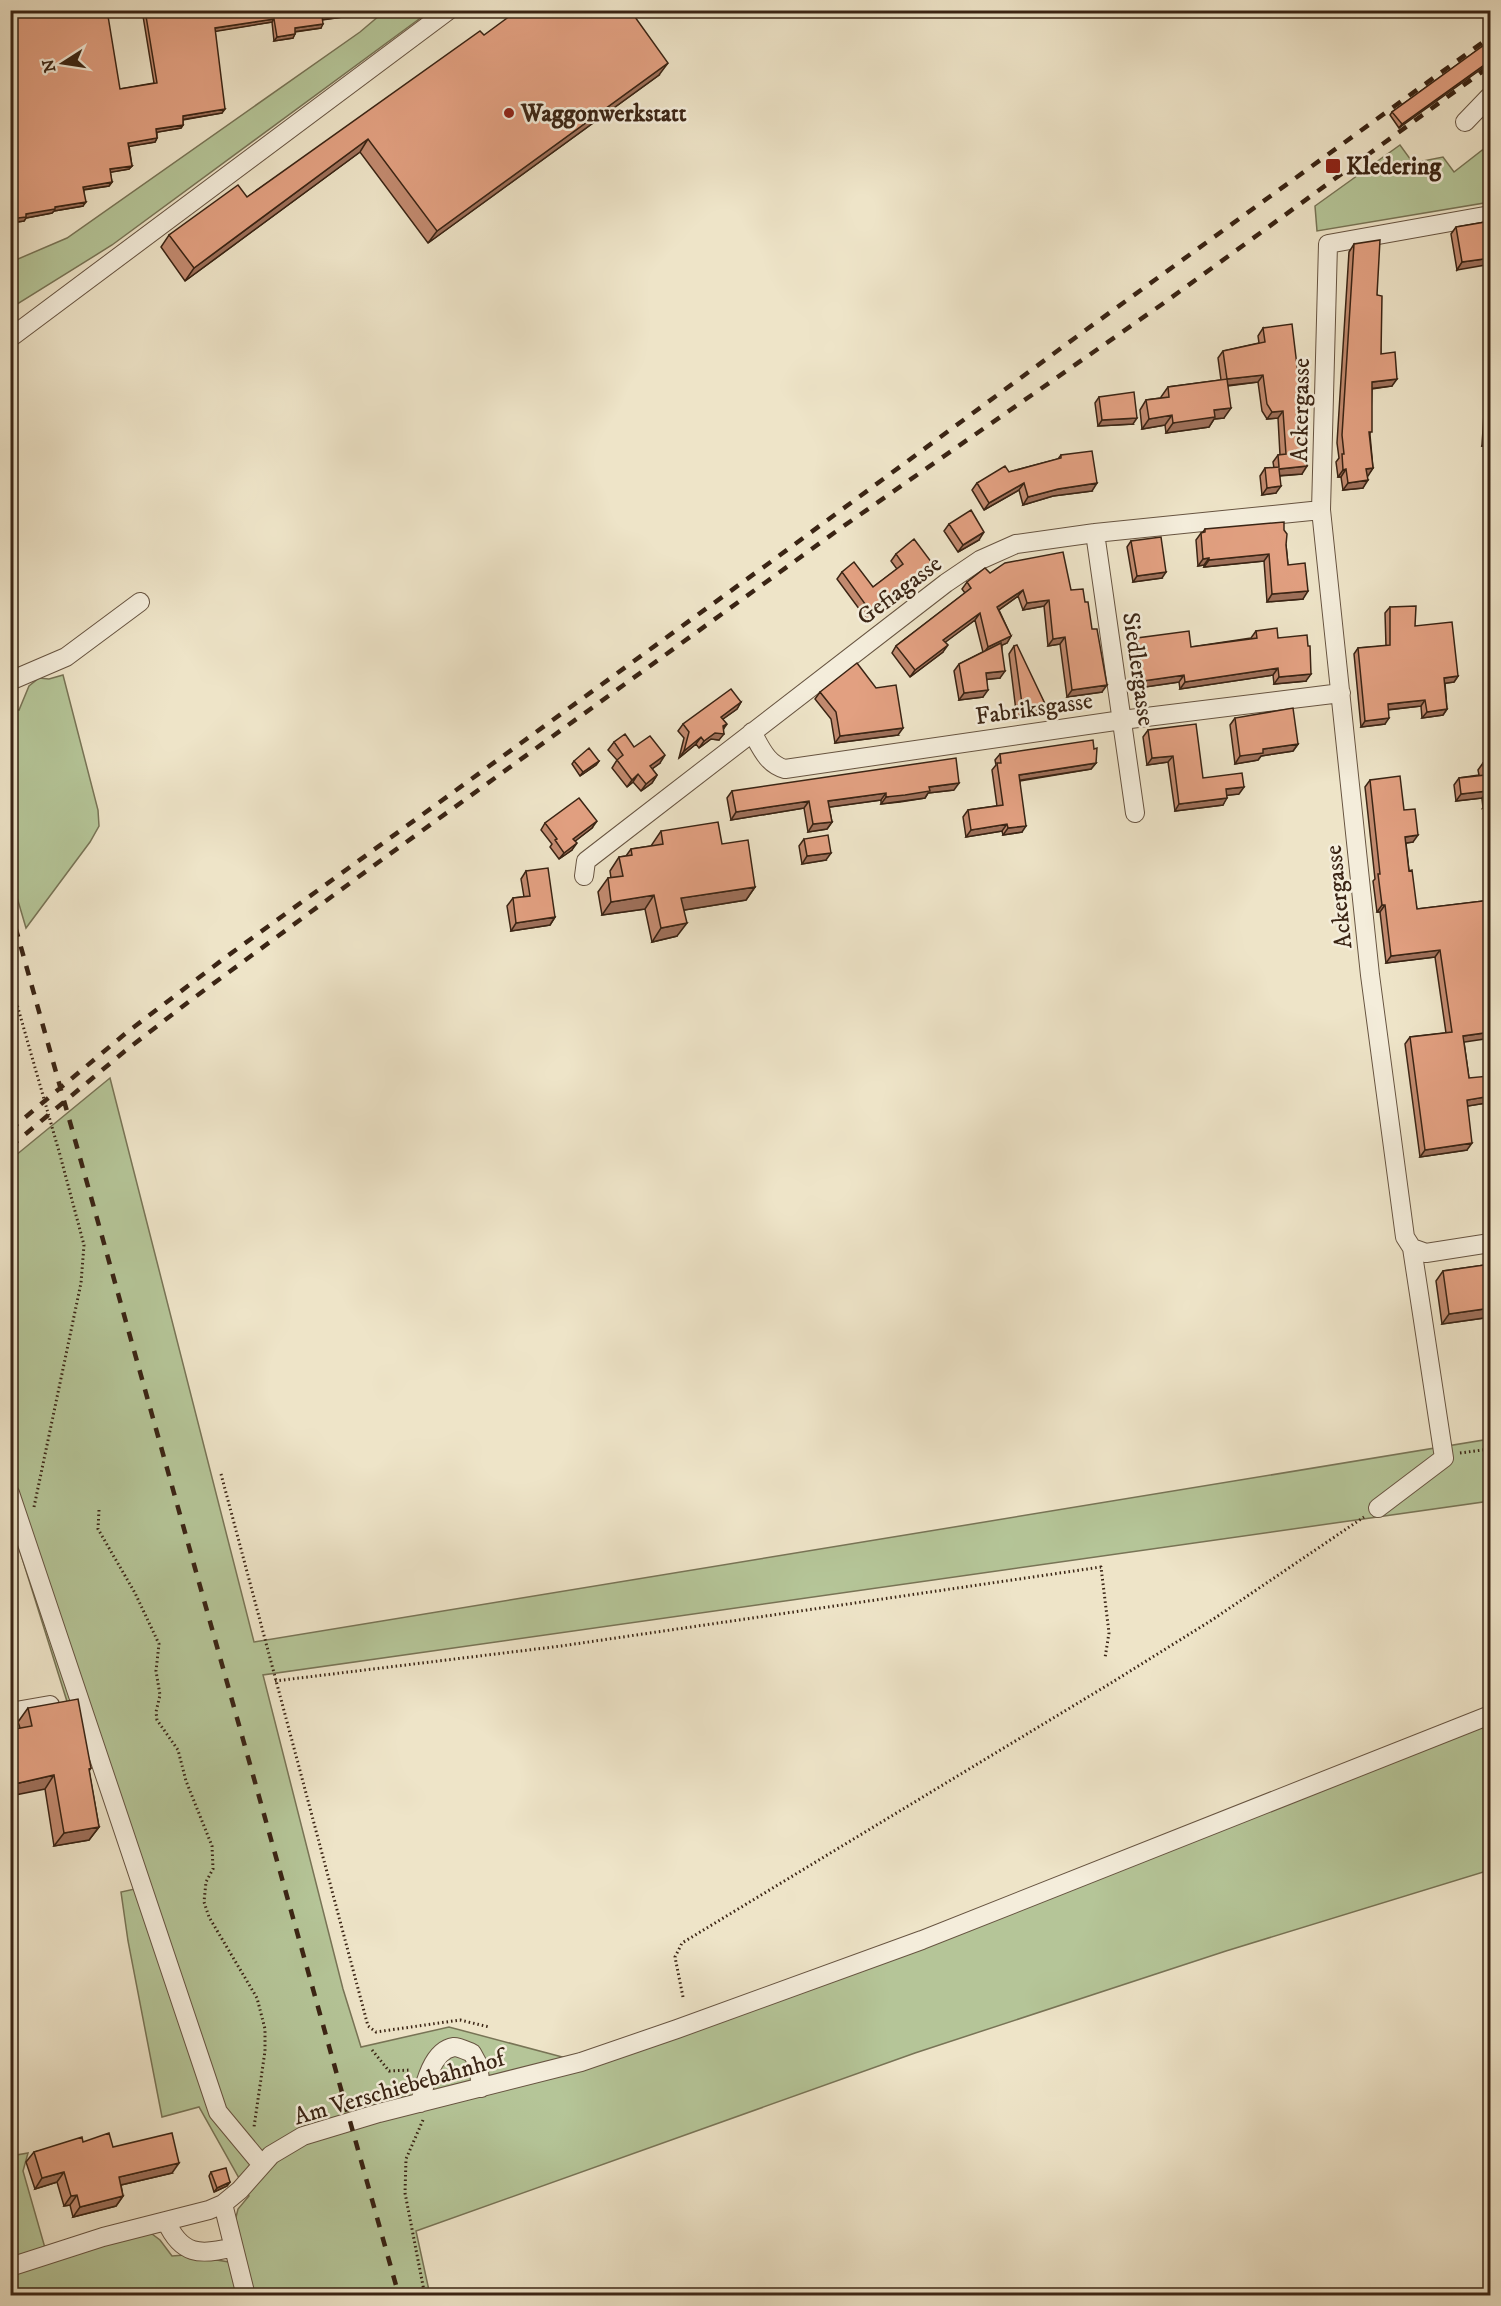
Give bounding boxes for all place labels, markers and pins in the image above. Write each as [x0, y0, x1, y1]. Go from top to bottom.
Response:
place label: Waggonwerkstatt [520, 99, 687, 129]
marker: Waggonwerkstatt [502, 106, 516, 120]
place label: Kledering [1346, 152, 1442, 182]
marker: Kledering [1324, 157, 1342, 175]

